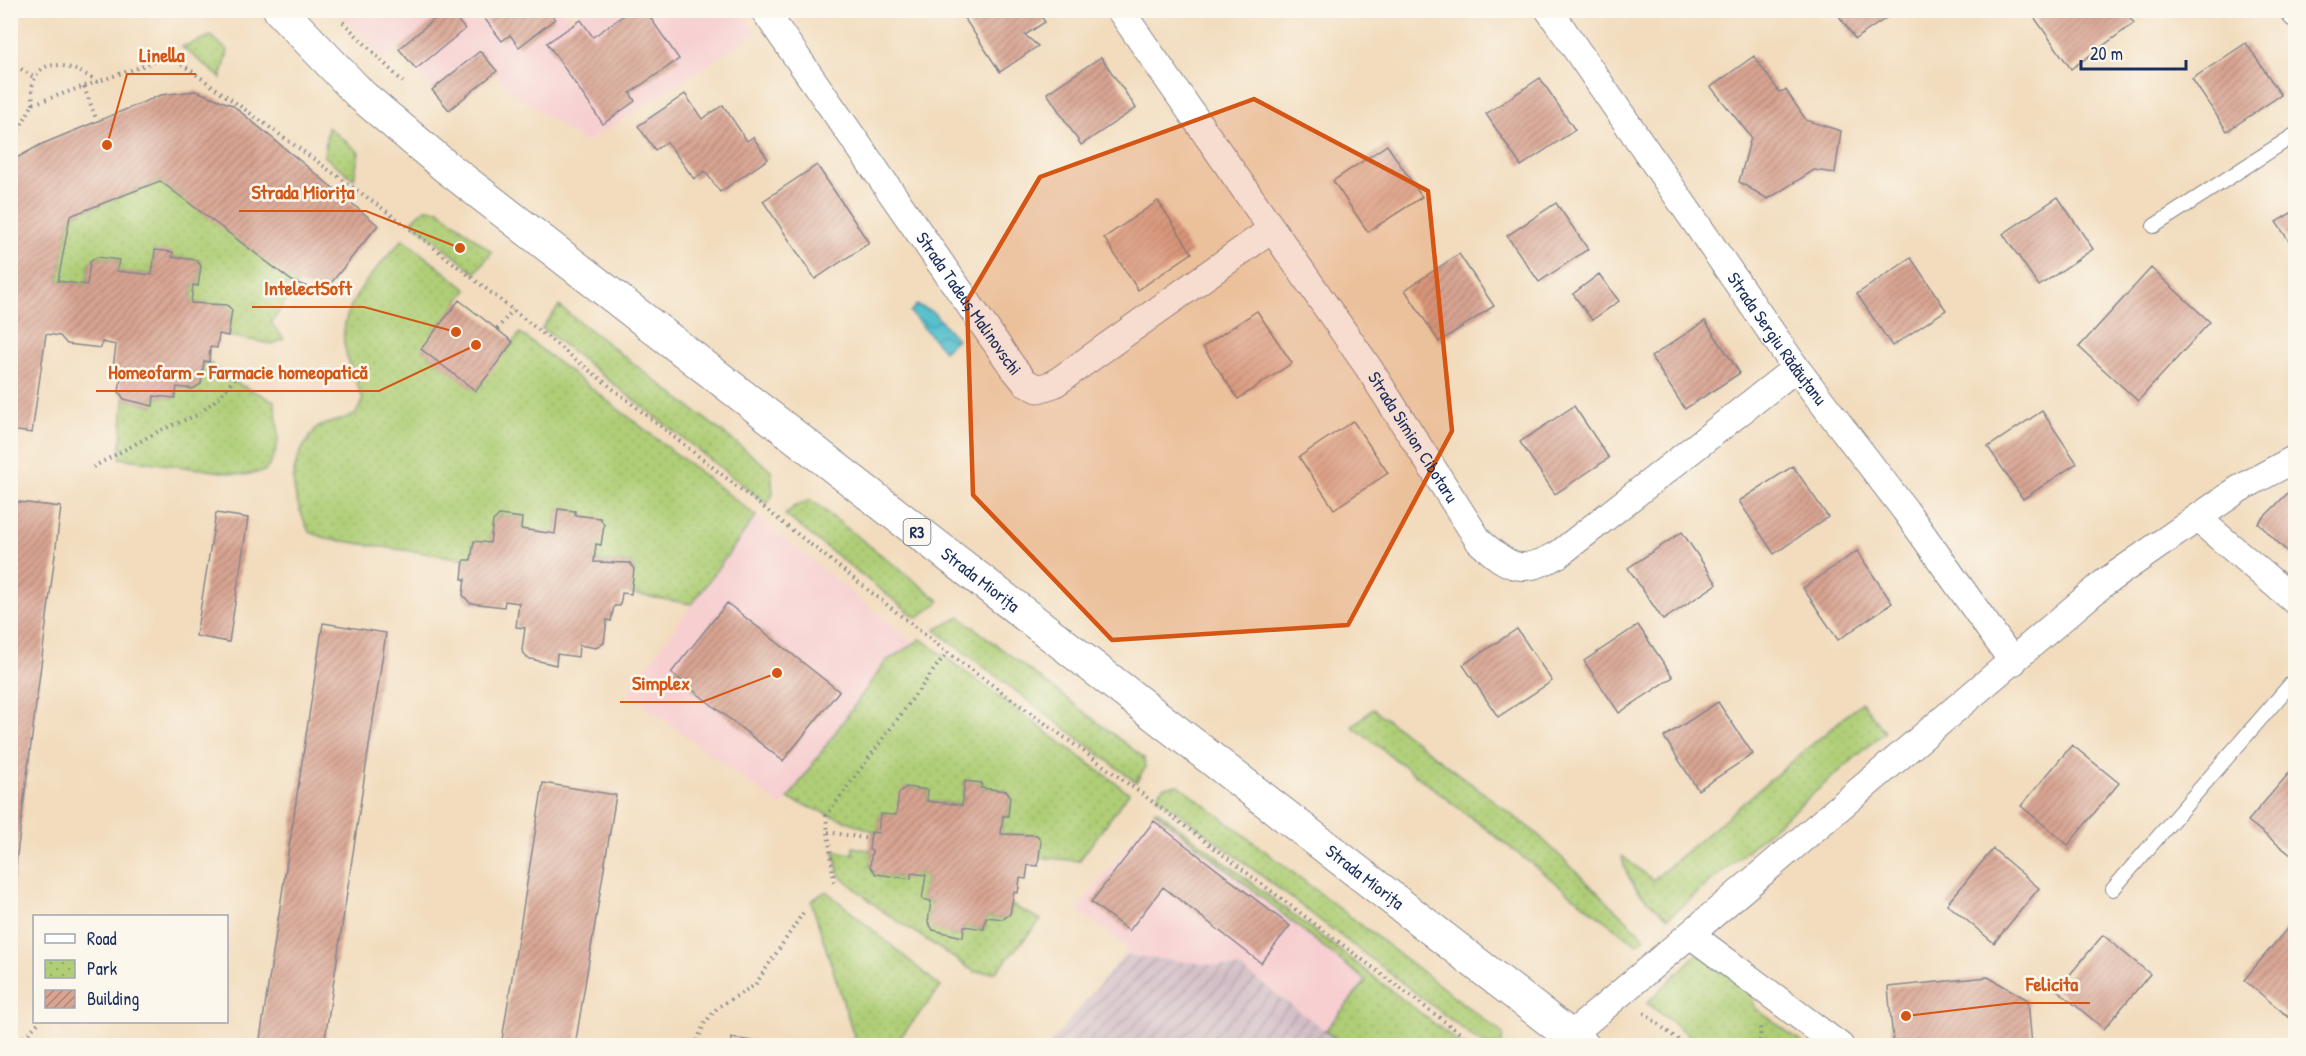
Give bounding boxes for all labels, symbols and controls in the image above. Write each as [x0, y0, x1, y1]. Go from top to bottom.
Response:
scale bar [2081, 33, 2186, 71]
callout: Linella [127, 36, 196, 74]
text: Linella [139, 41, 185, 68]
text: 20 m [2090, 41, 2123, 66]
callout: Strada Miorița [239, 173, 366, 211]
text: Strada Miorița [251, 178, 355, 205]
street label: Strada Tadeuș Malinovschi [910, 227, 1028, 380]
street label: Strada Sergiu Rădăuțanu [1722, 267, 1833, 410]
callout: IntelectSoft [252, 269, 364, 307]
text: IntelectSoft [264, 274, 353, 301]
callout: Homeofarm - Farmacie homeopatică [96, 353, 379, 391]
text: Homeofarm - Farmacie homeopatică [108, 358, 368, 386]
street label: Strada Simion Cibotaru [1362, 367, 1464, 507]
road number: R3 [904, 519, 930, 545]
street label: Strada Miorița [936, 541, 1025, 618]
callout: Simplex [620, 664, 702, 702]
text: Simplex [632, 669, 690, 697]
street label: Strada Miorița [1321, 838, 1409, 915]
legend [33, 915, 228, 1023]
text: Road [87, 926, 117, 951]
text: Park [87, 956, 118, 981]
callout: Felicita [2014, 965, 2090, 1003]
text: Felicita [2025, 970, 2078, 997]
text: Building [87, 986, 139, 1011]

